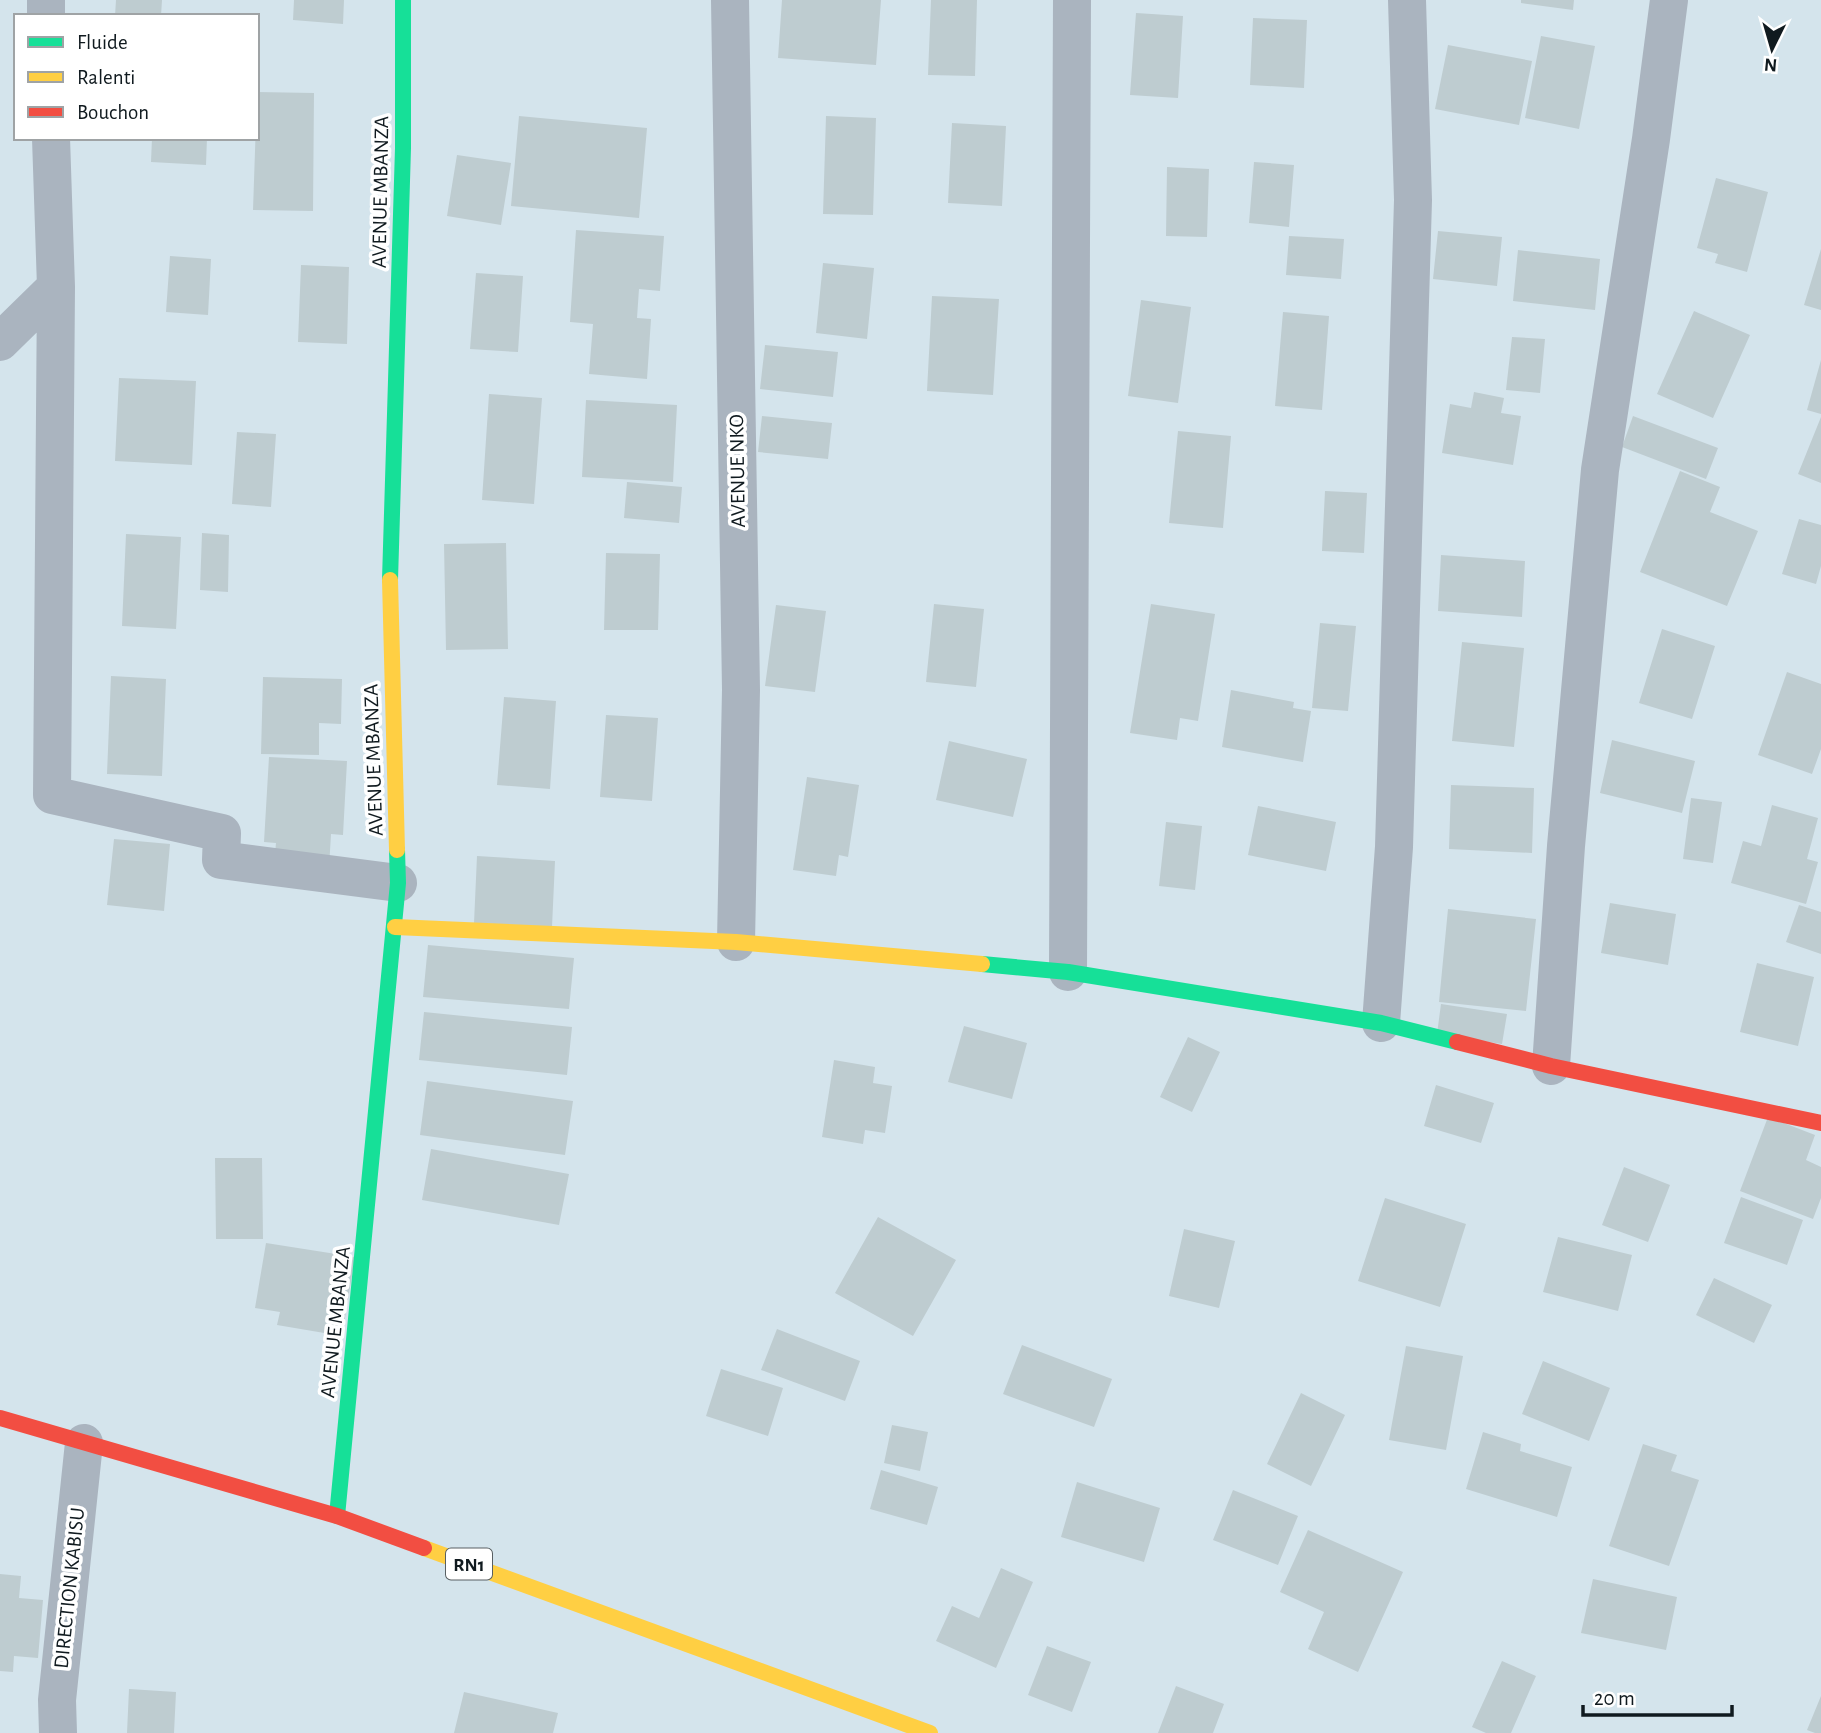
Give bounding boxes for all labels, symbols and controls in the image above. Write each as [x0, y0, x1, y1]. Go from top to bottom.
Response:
legend [14, 14, 259, 140]
north arrow [1737, 14, 1807, 84]
text: Fluide [77, 32, 128, 53]
text: N [1763, 54, 1778, 74]
text: Ralenti [77, 67, 135, 88]
text: Bouchon [77, 102, 149, 123]
street label: AVENUE MBANZA [369, 116, 392, 268]
street label: AVENUE NKO [726, 414, 749, 528]
street label: AVENUE MBANZA [360, 684, 387, 836]
street label: AVENUE MBANZA [317, 1245, 354, 1399]
street label: DIRECTION KABISU [51, 1506, 88, 1670]
road number: RN1 [446, 1548, 492, 1580]
scale bar [1583, 1674, 1732, 1718]
text: 20 m [1594, 1688, 1635, 1709]

